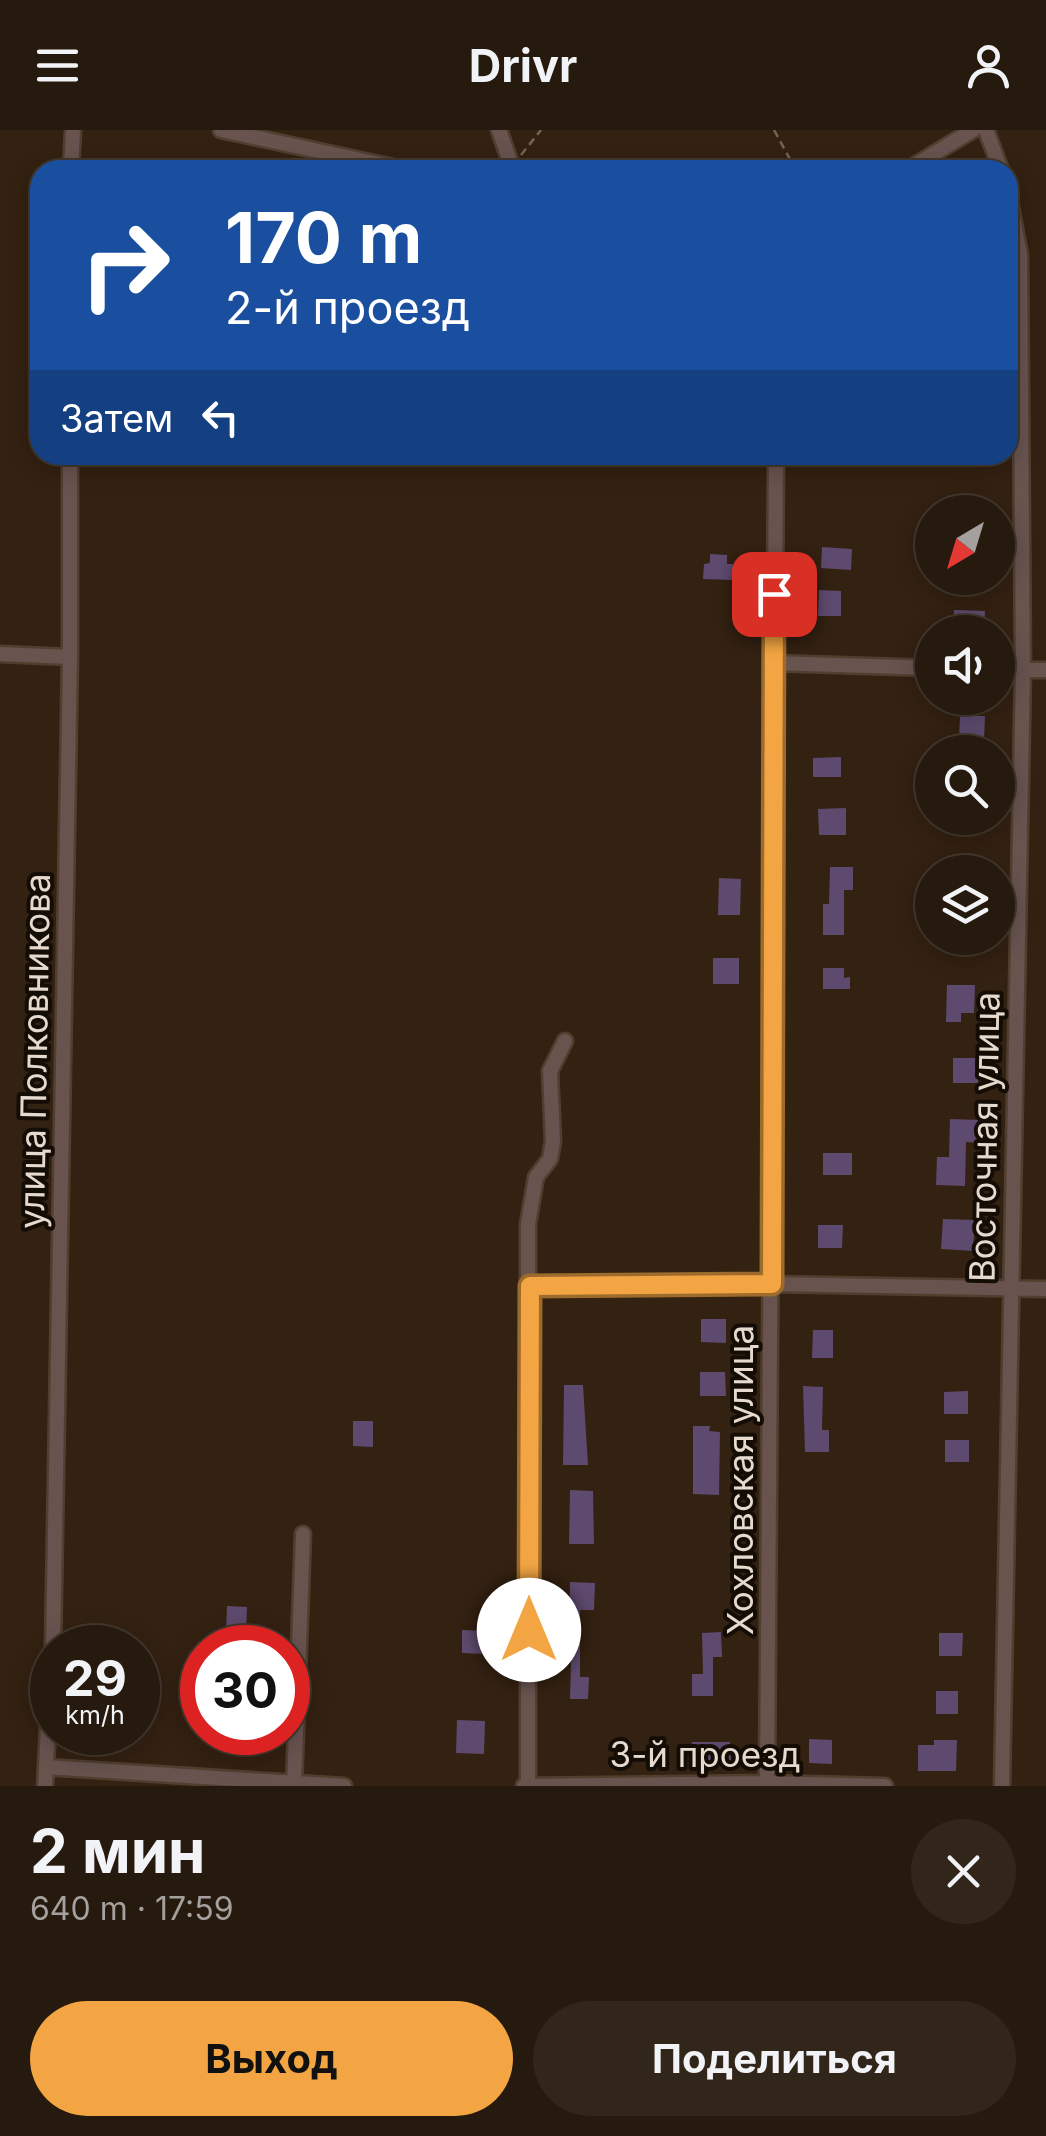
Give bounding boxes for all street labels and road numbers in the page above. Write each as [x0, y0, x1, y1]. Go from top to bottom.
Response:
street label: улица Полковникова [10, 873, 58, 1229]
street label: Восточная улица [960, 992, 1008, 1282]
street label: Хохловская улица [719, 1325, 761, 1635]
street label: 3-й проезд [610, 1733, 800, 1775]

